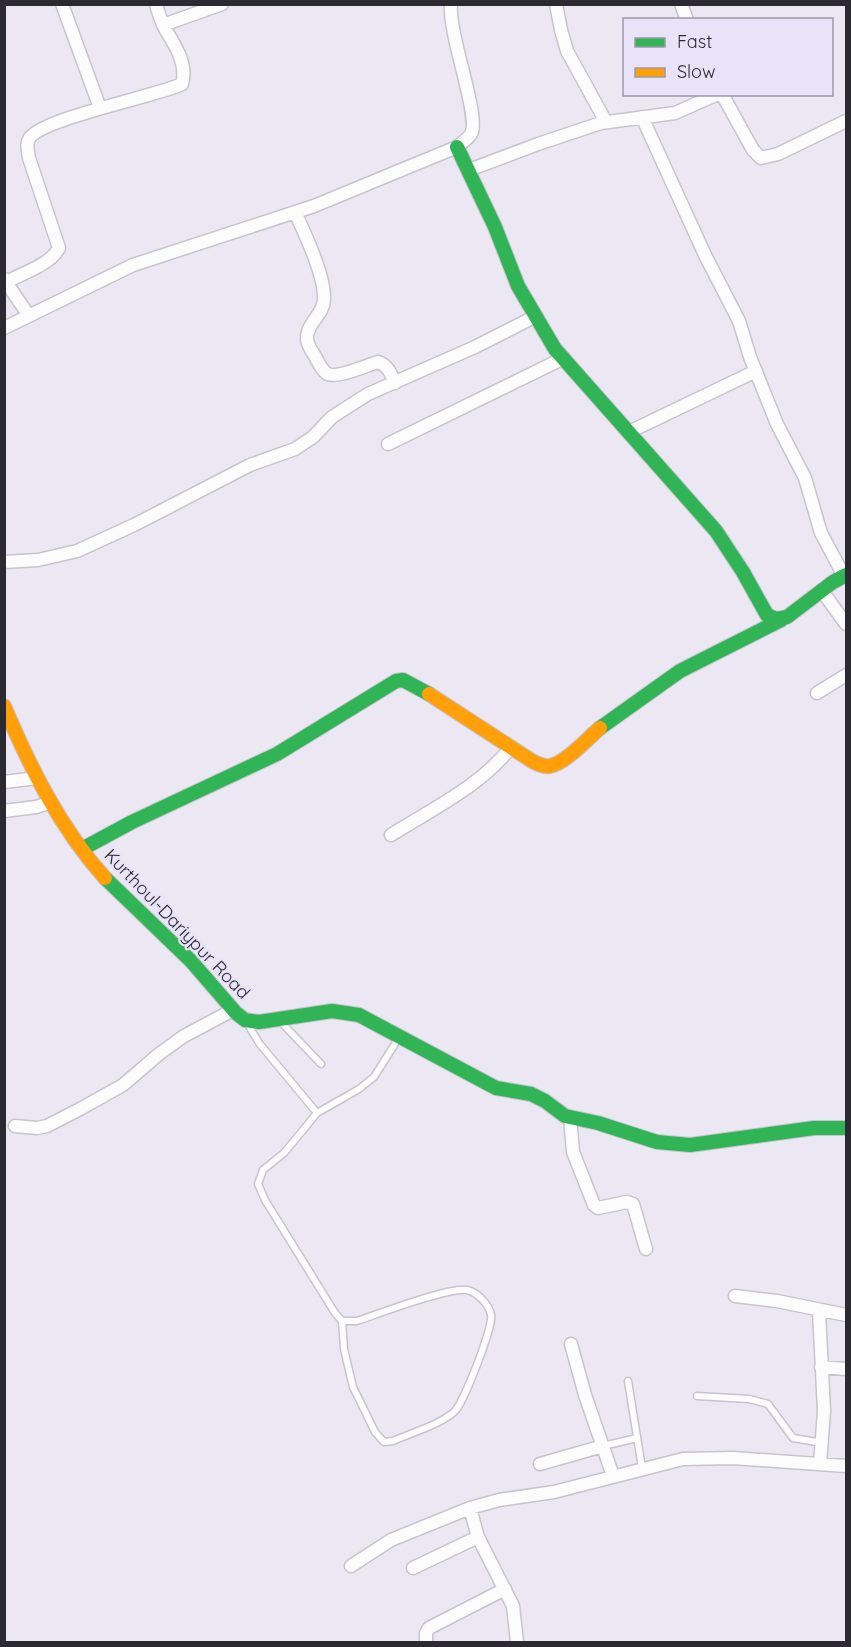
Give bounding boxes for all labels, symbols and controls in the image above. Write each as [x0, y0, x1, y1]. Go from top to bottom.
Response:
legend [623, 18, 833, 96]
text: Fast [677, 30, 712, 53]
text: Slow [677, 60, 715, 83]
street label: Kurthoul-Dariypur Road [100, 844, 255, 1004]

